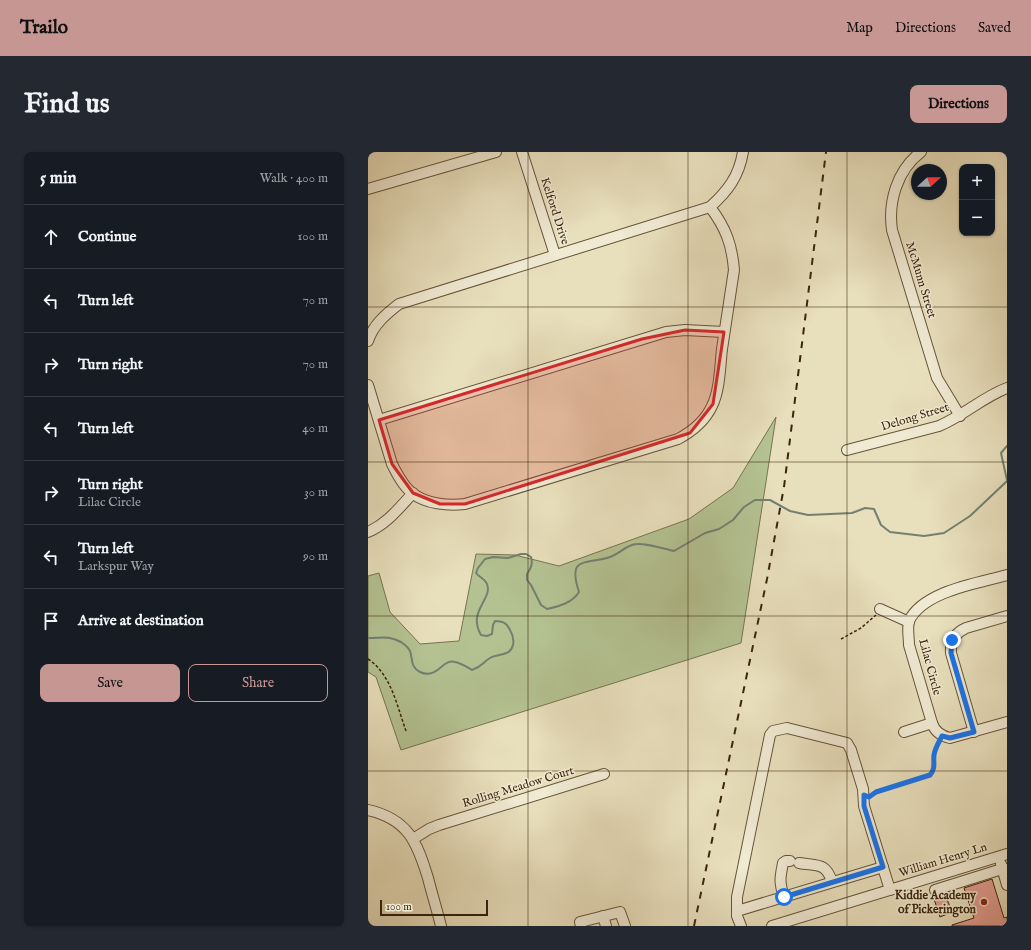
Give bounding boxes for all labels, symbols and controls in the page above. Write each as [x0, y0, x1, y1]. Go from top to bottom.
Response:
text: Trailo [20, 16, 68, 40]
text: Map [846, 19, 873, 37]
text: Directions [895, 19, 956, 37]
text: Saved [978, 19, 1011, 37]
button: Directions [910, 85, 1007, 123]
text: Find us [24, 87, 110, 122]
north arrow [911, 164, 947, 200]
map controls [959, 164, 995, 236]
button: + [959, 164, 995, 200]
text: 5 min [40, 168, 77, 189]
text: Walk · 400 m [260, 170, 328, 187]
street label: Kelford Drive [537, 176, 573, 247]
button: − [959, 200, 995, 236]
icon: ahead [40, 226, 62, 248]
text: Continue [78, 227, 136, 246]
text: 100 m [298, 228, 328, 245]
street label: McMunn Street [902, 240, 940, 320]
icon: left [40, 290, 62, 312]
text: Turn left [78, 291, 134, 310]
text: 70 m [303, 292, 328, 309]
icon: right [40, 354, 62, 376]
text: Turn right [78, 355, 143, 374]
text: 70 m [303, 356, 328, 373]
street label: Delong Street [879, 400, 951, 434]
icon: left [40, 418, 62, 440]
text: Turn left [78, 419, 134, 438]
text: 40 m [302, 420, 328, 437]
text: Turn right [78, 475, 143, 494]
icon: right [40, 482, 62, 504]
text: 30 m [304, 484, 328, 501]
text: Lilac Circle [78, 494, 141, 511]
text: Turn left [78, 539, 134, 558]
icon: left [40, 546, 62, 568]
text: 90 m [303, 548, 328, 565]
text: Larkspur Way [78, 558, 154, 575]
icon: arrive [40, 610, 62, 632]
text: Arrive at destination [78, 611, 204, 630]
route end [943, 631, 961, 649]
street label: Lilac Circle [915, 637, 945, 697]
button: Save [40, 664, 180, 702]
button: Share [188, 664, 328, 702]
street label: Rolling Meadow Court [460, 763, 576, 811]
street label: William Henry Ln [897, 839, 989, 881]
route start [775, 888, 793, 906]
place label: Kiddie Academy of Pickerington [895, 888, 977, 918]
marker: Kiddie Academy of Pickerington [979, 897, 989, 907]
scale bar [380, 898, 488, 917]
text: 100 m [386, 900, 412, 914]

